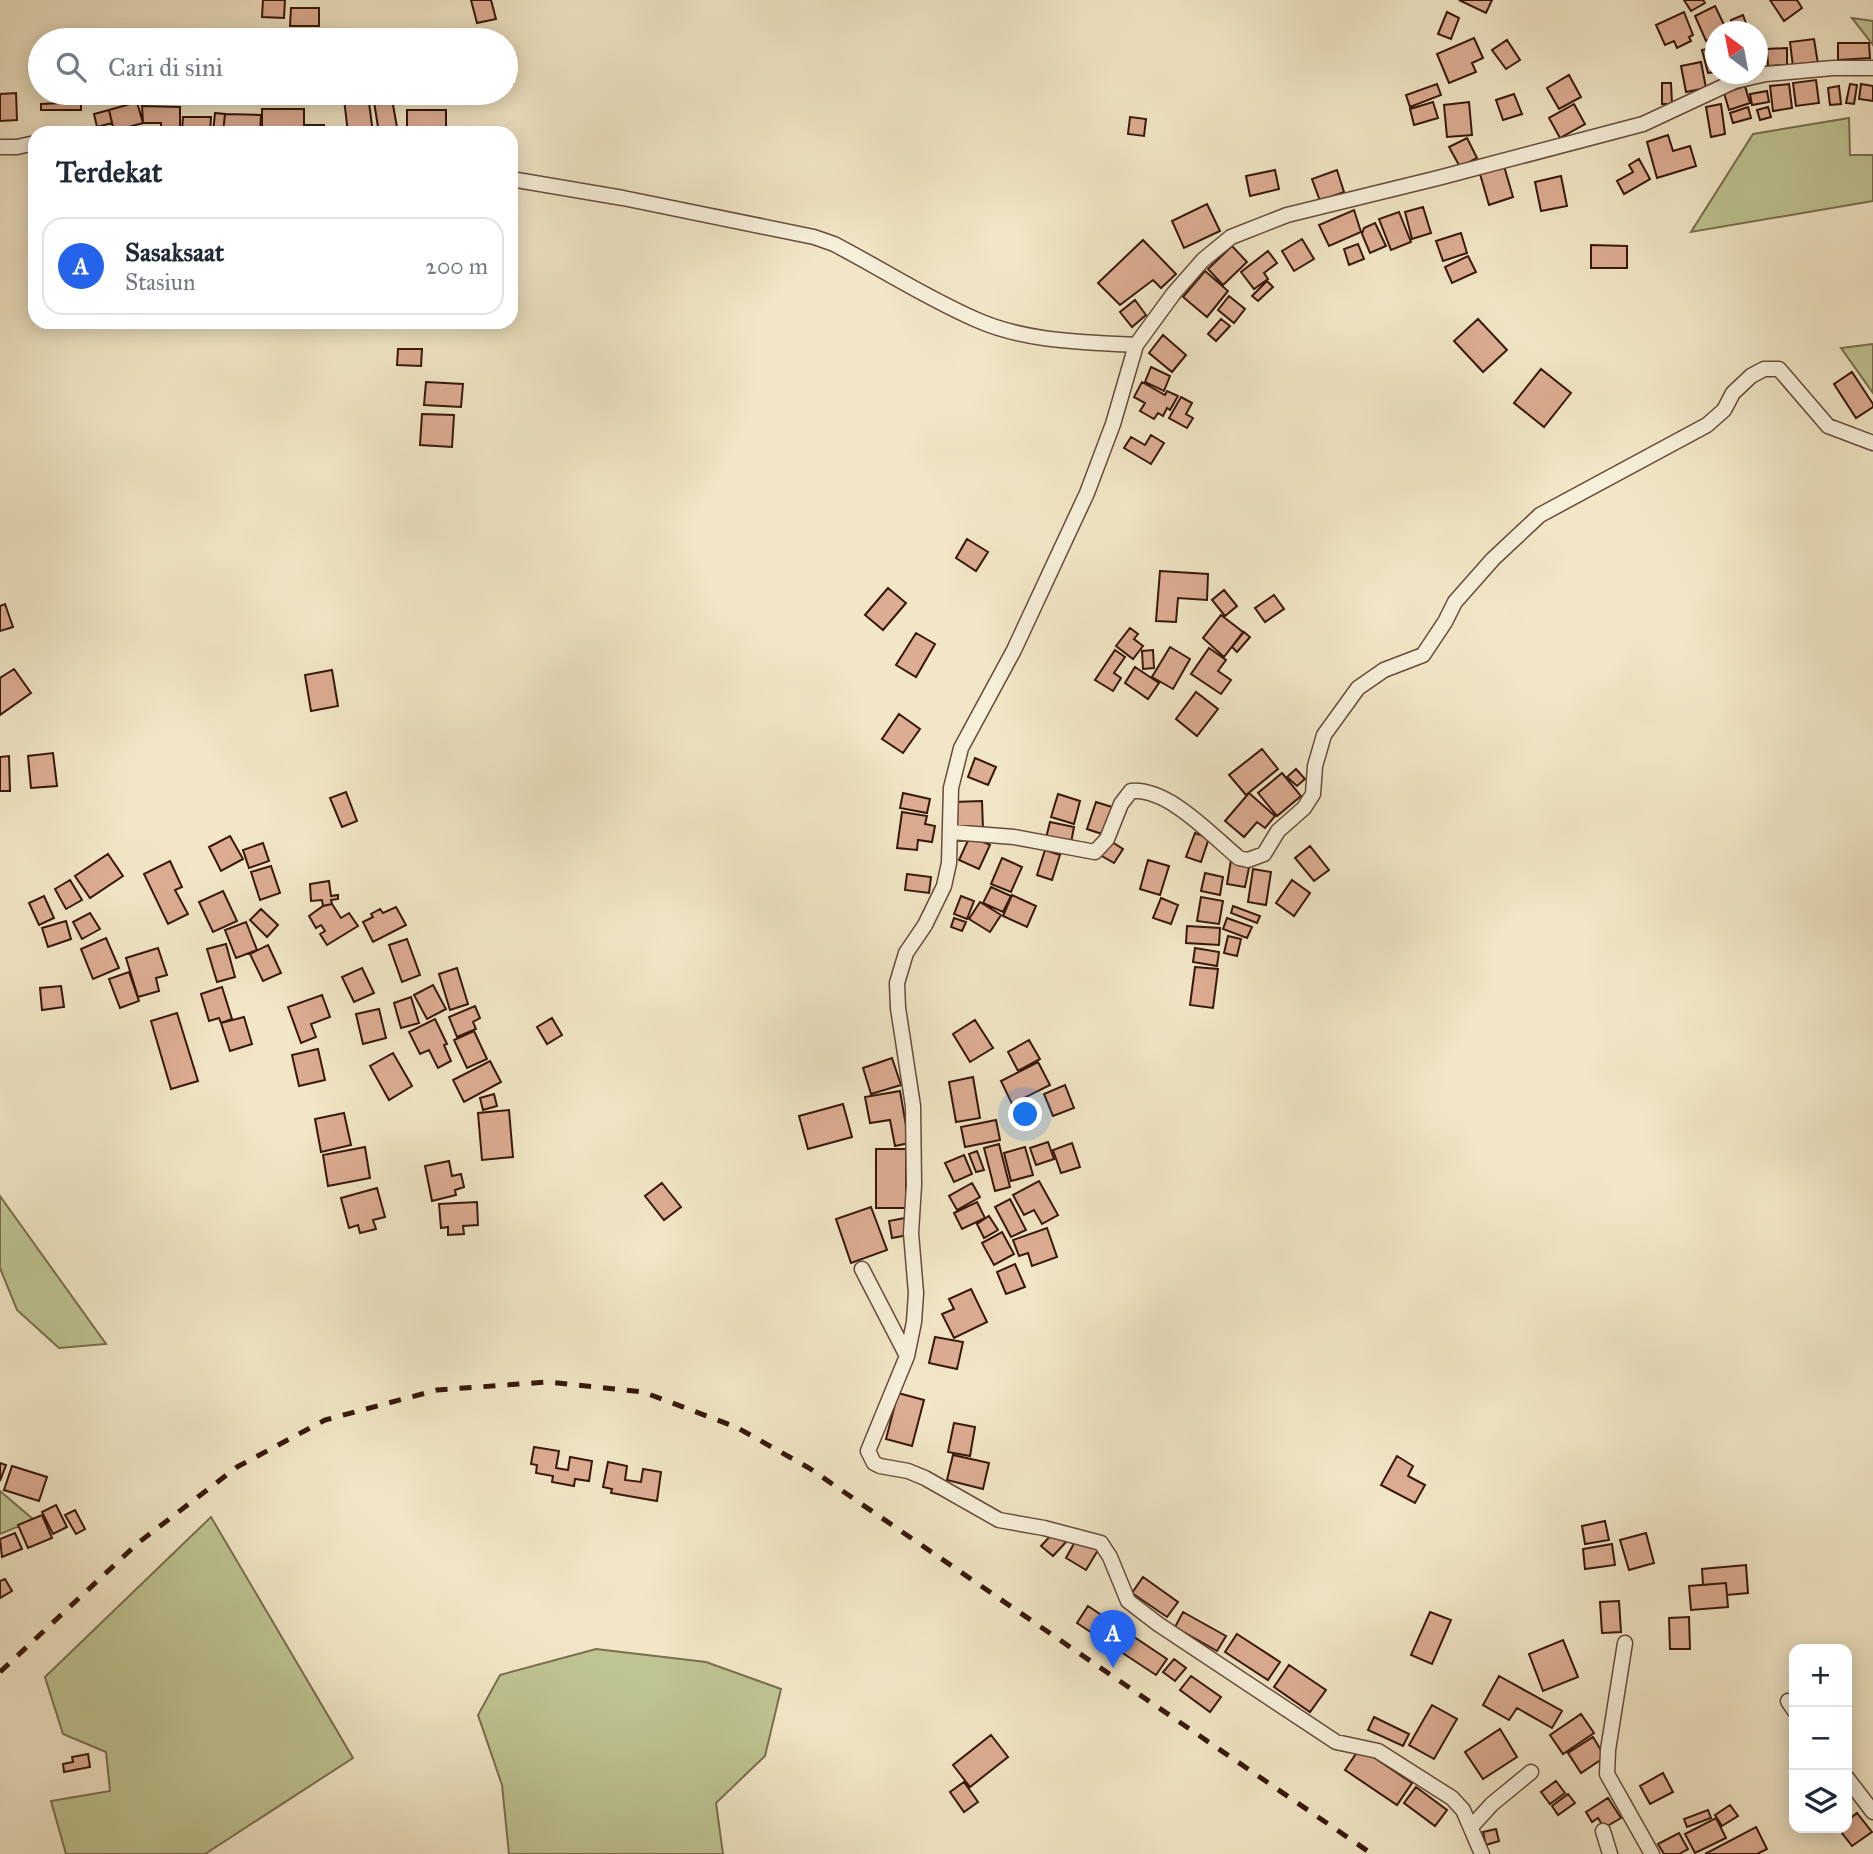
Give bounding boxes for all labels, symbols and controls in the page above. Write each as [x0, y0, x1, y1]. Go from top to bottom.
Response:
north arrow [1705, 21, 1768, 84]
search box [28, 28, 518, 105]
icon: search [52, 48, 90, 86]
text: Cari di sini [108, 51, 223, 83]
text: Terdekat [56, 154, 162, 190]
text: Sasaksaat [125, 236, 224, 268]
text: A [73, 252, 89, 280]
text: 200 m [426, 252, 488, 280]
text: Stasiun [125, 268, 195, 296]
your location [1008, 1097, 1042, 1131]
pin: A [1090, 1610, 1136, 1668]
map controls [1789, 1644, 1852, 1833]
button: + [1789, 1644, 1852, 1707]
button: − [1789, 1707, 1852, 1770]
button: layers [1789, 1770, 1852, 1833]

